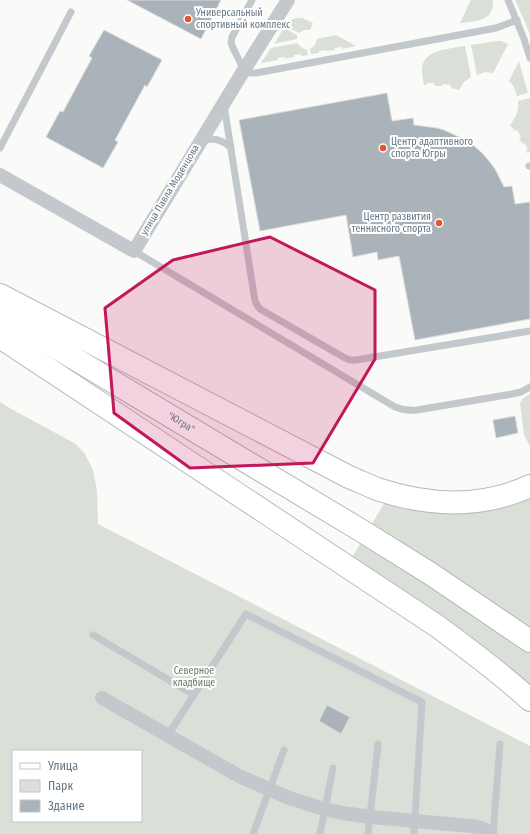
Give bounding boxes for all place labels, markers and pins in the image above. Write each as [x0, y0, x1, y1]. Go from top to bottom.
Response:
place label: Универсальный спортивный комплекс [195, 7, 291, 31]
marker: Универсальный спортивный комплекс [183, 14, 193, 24]
place label: Центр адаптивного спорта Югры [391, 136, 473, 160]
marker: Центр адаптивного спорта Югры [378, 143, 388, 153]
place label: Центр развития теннисного спорта [352, 211, 431, 235]
marker: Центр развития теннисного спорта [434, 218, 444, 228]

